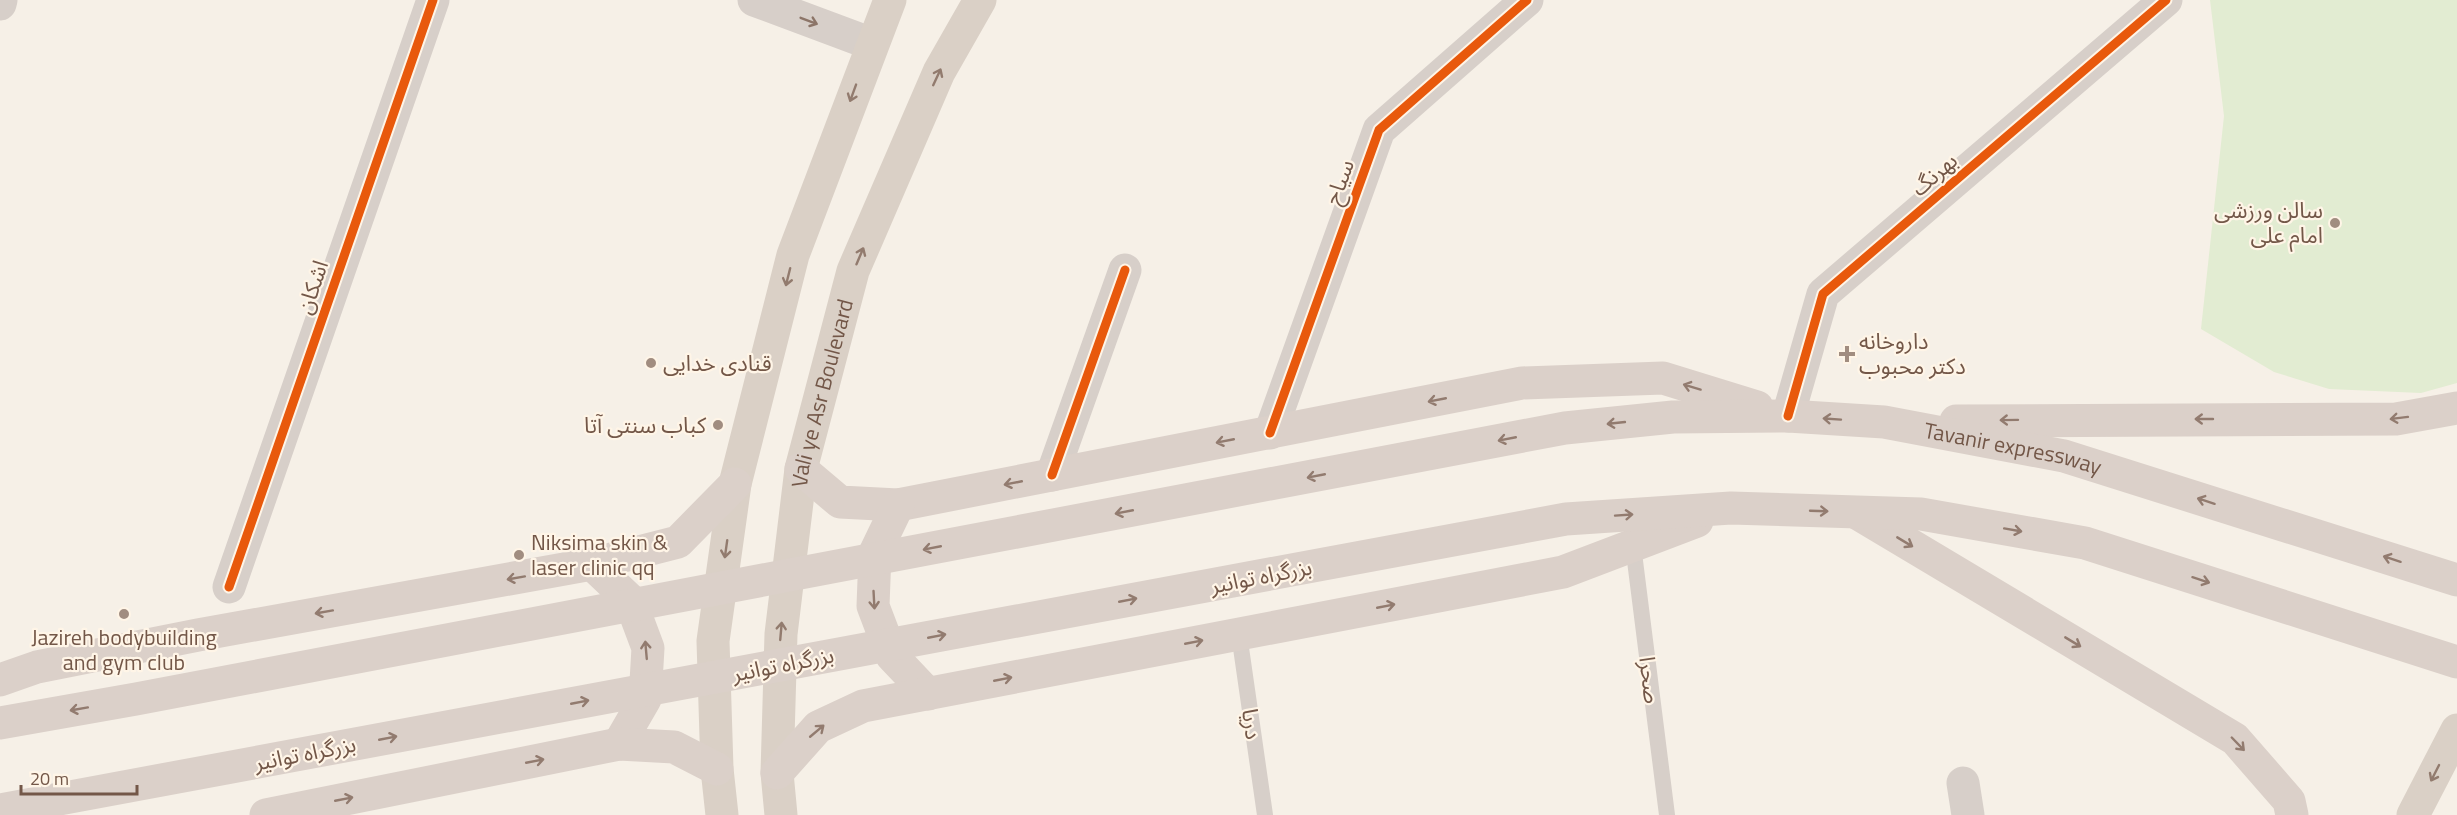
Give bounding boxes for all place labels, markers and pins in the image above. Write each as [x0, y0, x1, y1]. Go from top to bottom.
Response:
place label: سالن ورزشی امام علی [2214, 193, 2323, 252]
marker: سالن ورزشی امام علی [2328, 216, 2342, 230]
place label: داروخانه دکتر محبوب [1859, 324, 1966, 383]
place label: قنادی خدایی [663, 346, 772, 380]
marker: داروخانه دکتر محبوب [1840, 347, 1854, 361]
marker: قنادی خدایی [644, 356, 658, 370]
place label: کباب سنتی آتا [584, 408, 707, 442]
marker: کباب سنتی آتا [711, 418, 725, 432]
place label: Niksima skin & laser clinic qq [531, 525, 668, 584]
marker: Niksima skin & laser clinic qq [512, 548, 526, 562]
marker: Jazireh bodybuilding and gym club [117, 607, 131, 621]
place label: Jazireh bodybuilding and gym club [31, 620, 217, 679]

